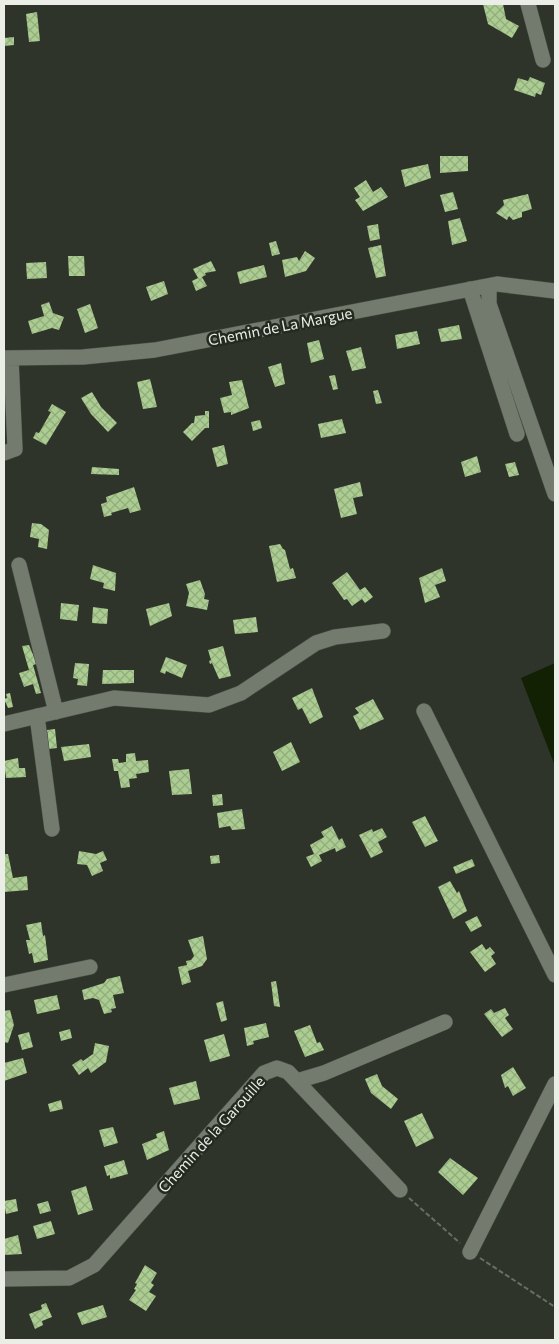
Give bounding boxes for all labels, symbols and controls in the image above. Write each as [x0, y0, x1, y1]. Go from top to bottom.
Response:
street label: Chemin de La Margue [206, 303, 354, 349]
street label: Chemin de la Garouille [154, 1072, 268, 1196]

